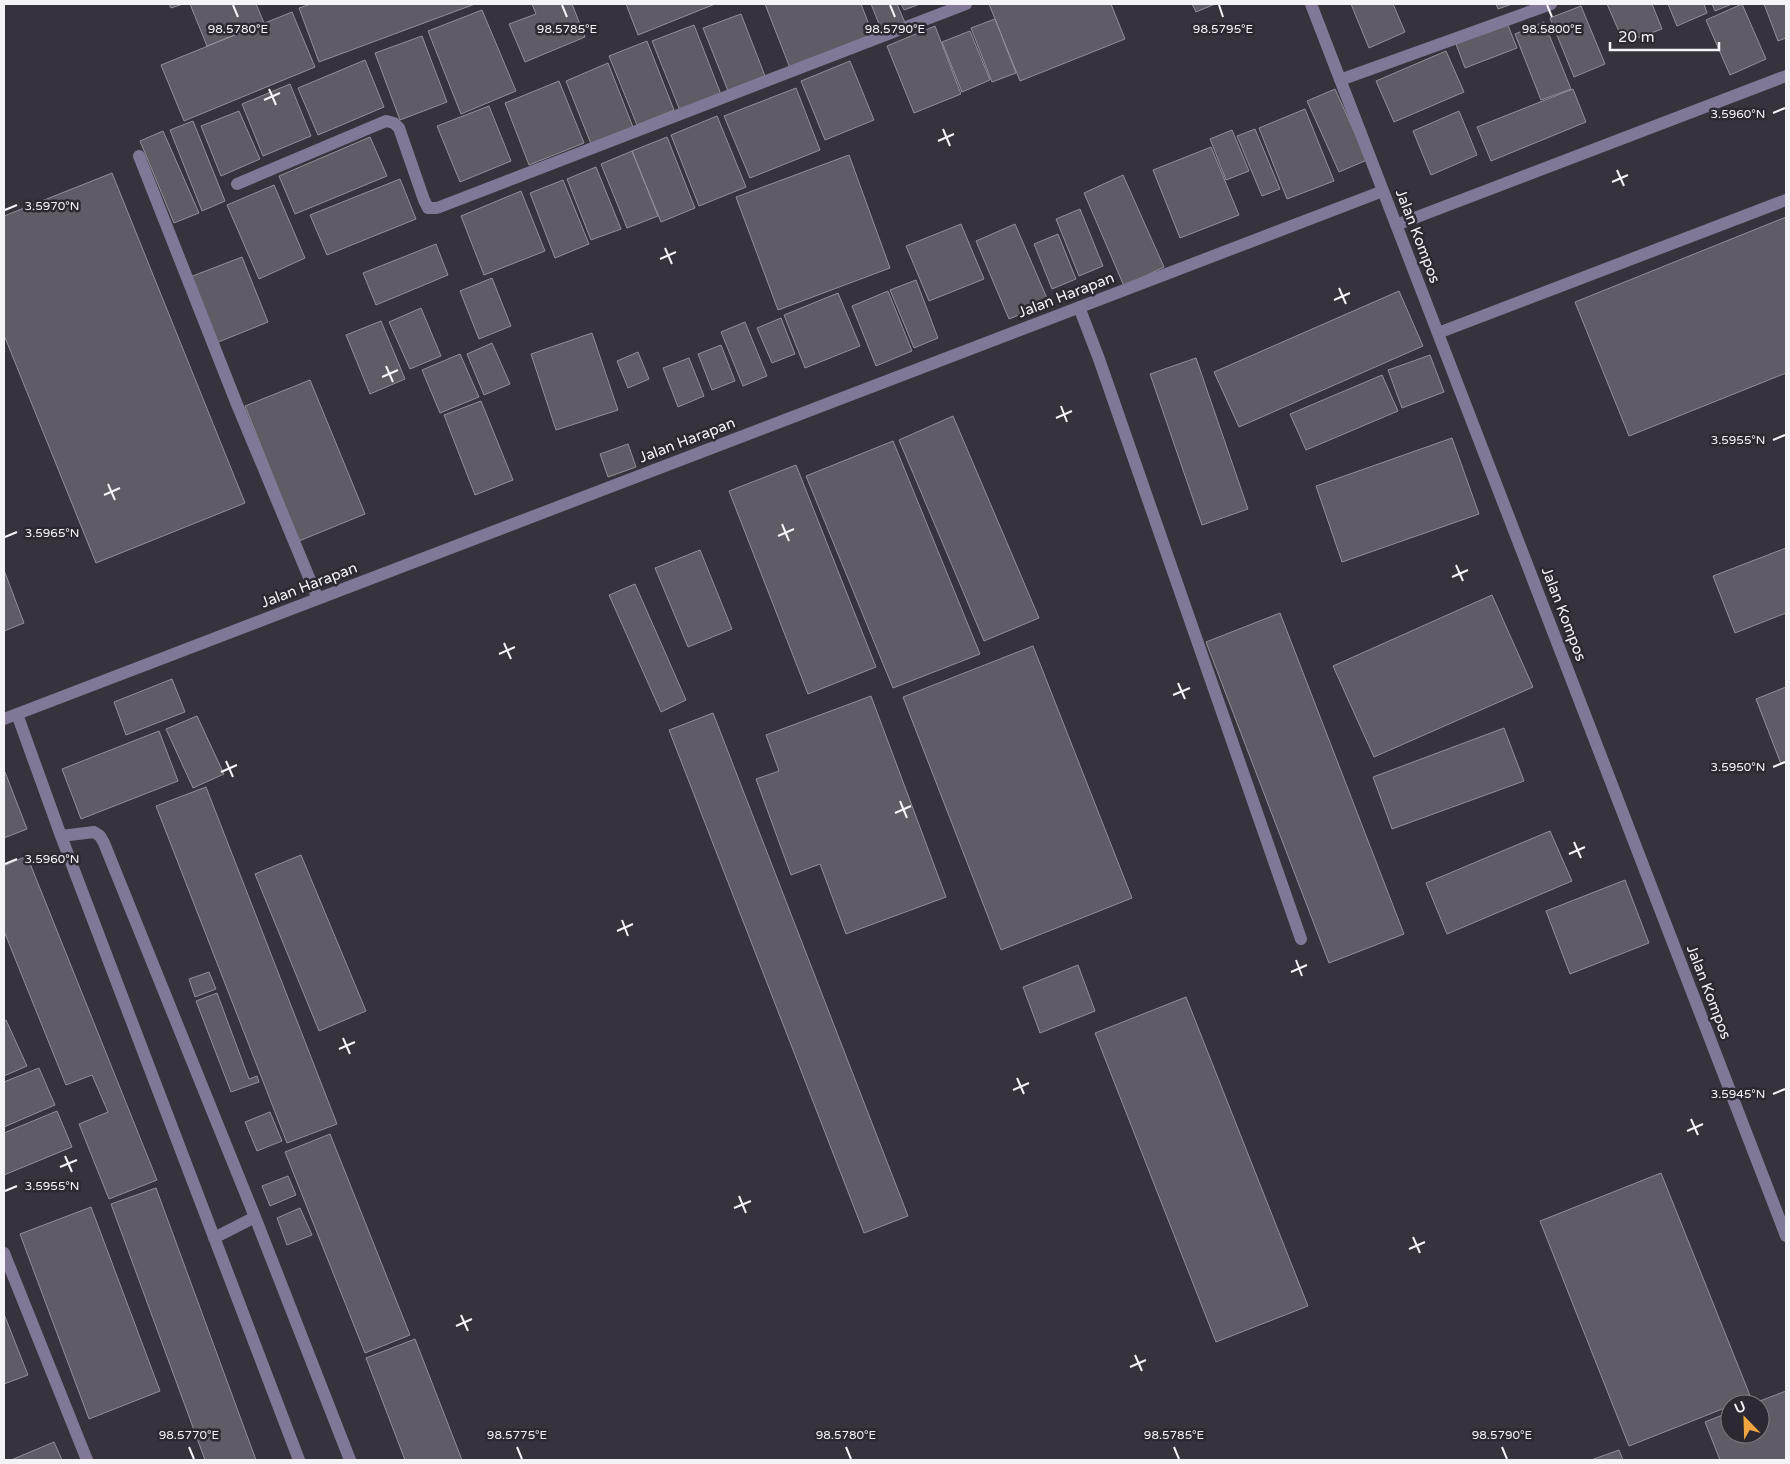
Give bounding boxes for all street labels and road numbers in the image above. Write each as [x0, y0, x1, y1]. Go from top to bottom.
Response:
street label: Jalan Kompos [1392, 186, 1444, 286]
street label: Jalan Harapan [1015, 268, 1117, 322]
street label: Jalan Harapan [636, 413, 738, 467]
street label: Jalan Harapan [258, 558, 360, 612]
street label: Jalan Kompos [1538, 564, 1590, 664]
street label: Jalan Kompos [1683, 942, 1735, 1042]

